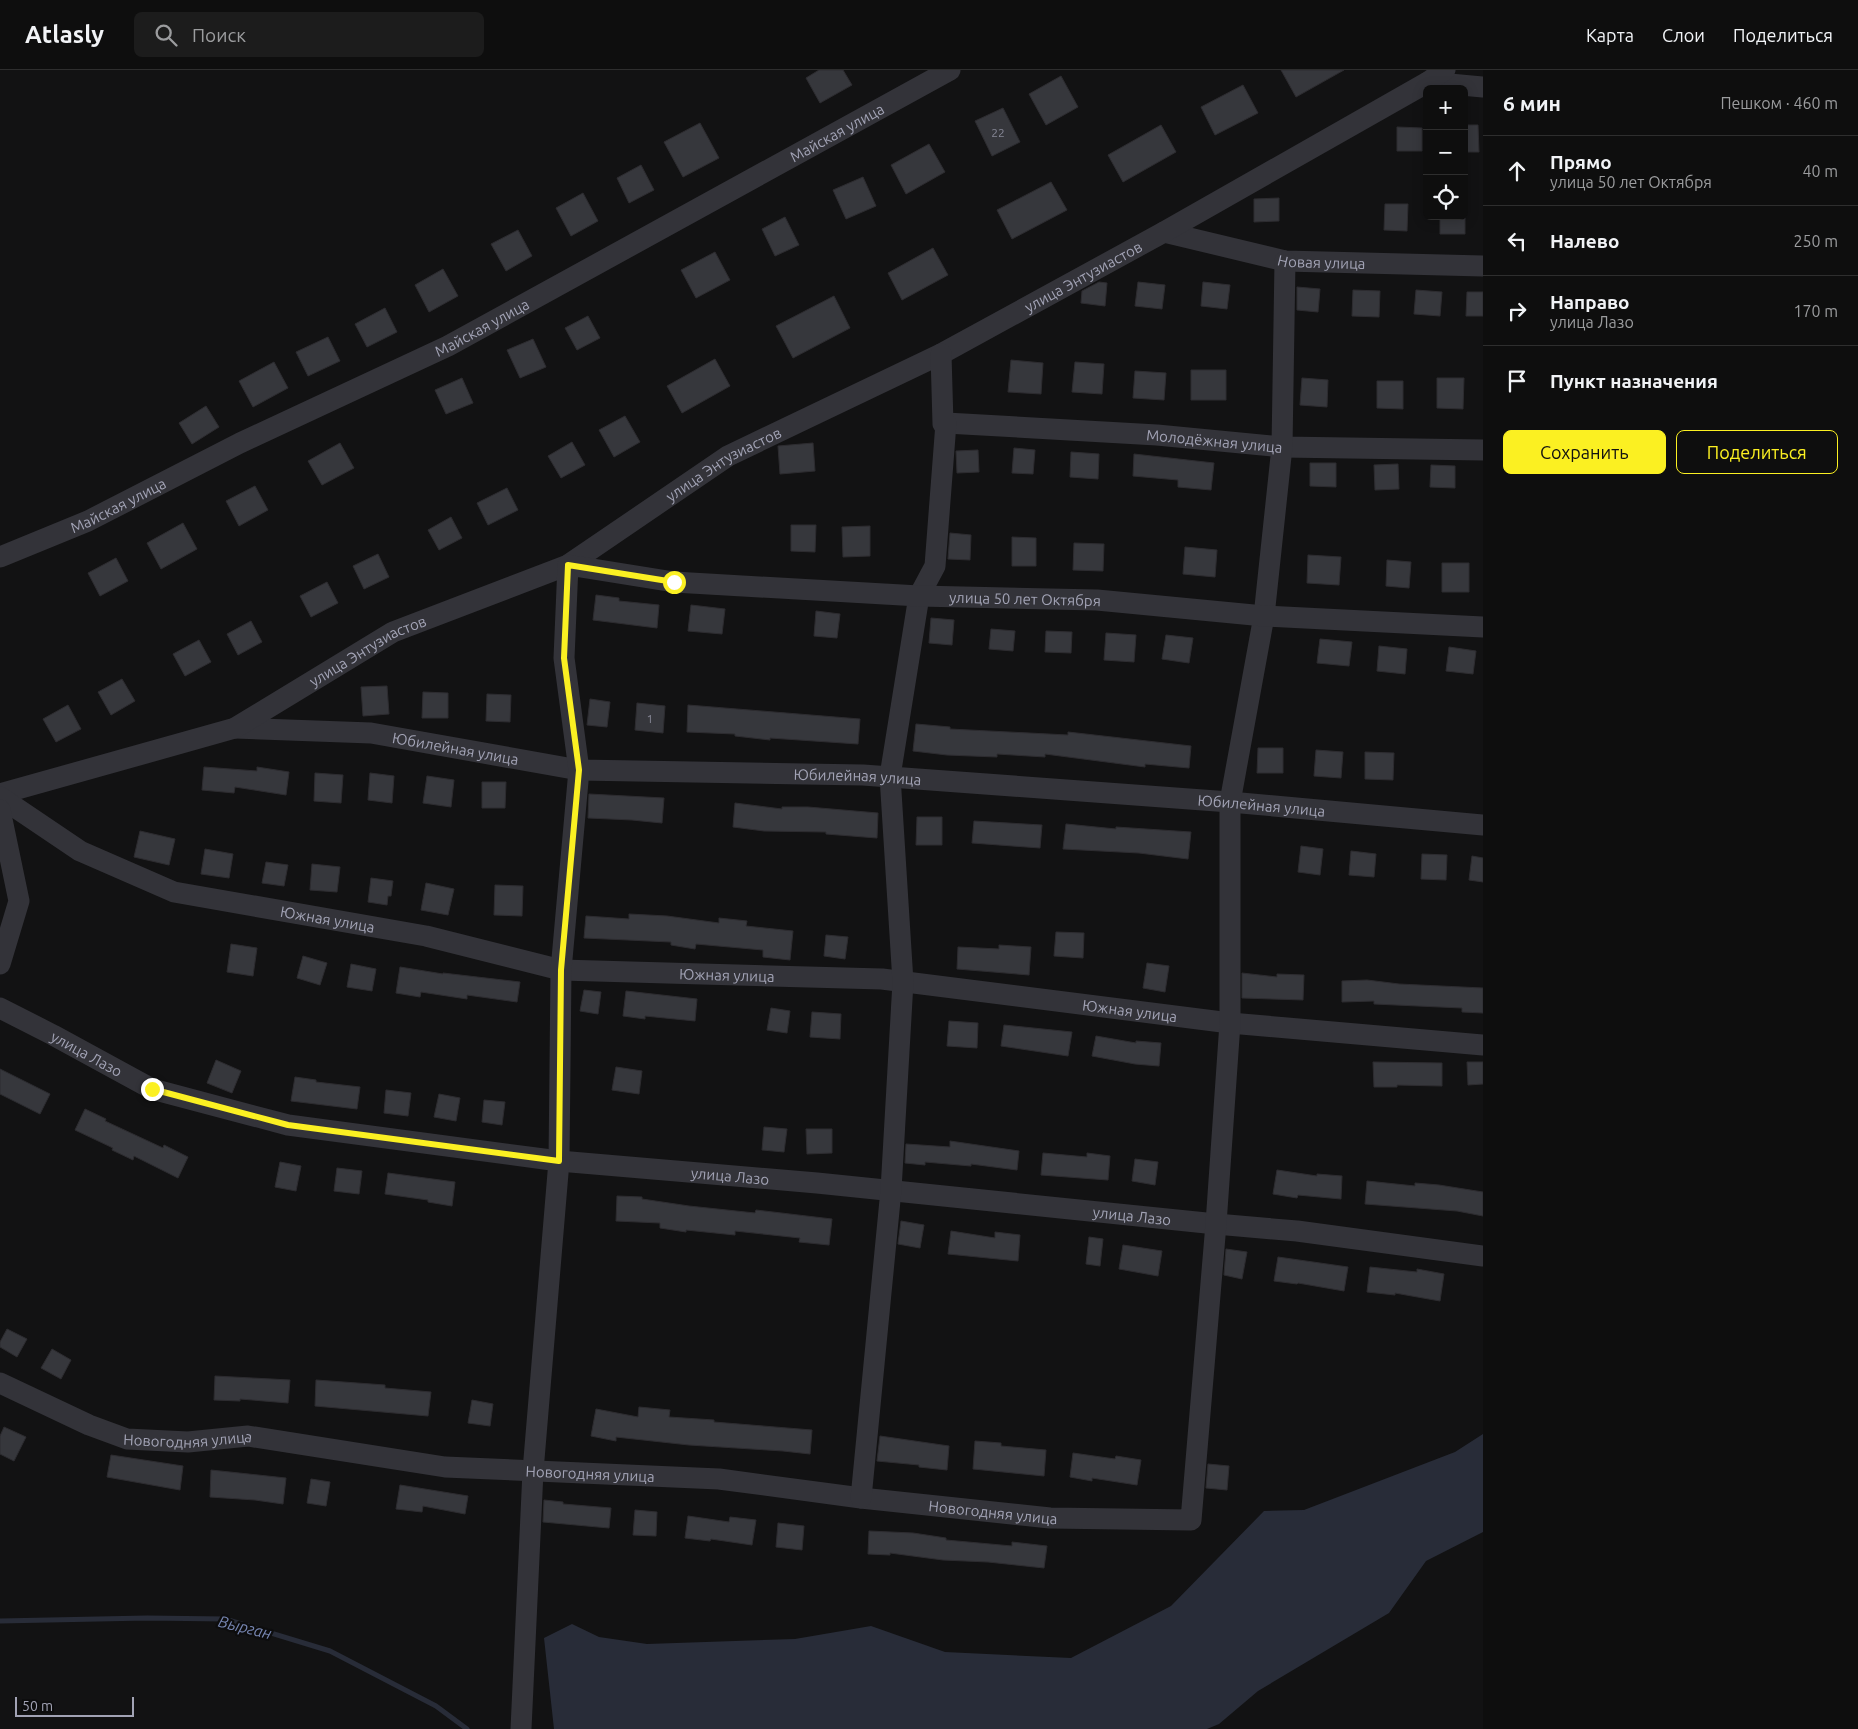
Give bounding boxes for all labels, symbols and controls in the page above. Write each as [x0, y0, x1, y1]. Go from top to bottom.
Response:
search box [134, 12, 484, 57]
text: Atlasly [25, 21, 104, 48]
icon: search [152, 21, 180, 49]
text: Поиск [192, 24, 246, 46]
text: Карта [1586, 25, 1634, 45]
text: Слои [1662, 25, 1705, 45]
text: Поделиться [1733, 25, 1833, 45]
map controls [1423, 85, 1468, 220]
button: + [1423, 85, 1468, 130]
text: 6 мин [1503, 91, 1561, 115]
text: Пешком · 460 m [1720, 94, 1838, 112]
street label: Майская улица [787, 100, 887, 165]
house number: 22 [991, 126, 1005, 139]
button: − [1423, 130, 1468, 175]
text: Прямо [1550, 151, 1612, 173]
icon: ahead [1503, 157, 1531, 185]
text: 40 m [1802, 162, 1838, 180]
text: улица 50 лет Октября [1550, 173, 1712, 191]
button: locate [1423, 175, 1468, 220]
icon: left [1503, 227, 1531, 255]
text: Налево [1550, 230, 1619, 252]
text: 250 m [1793, 232, 1838, 250]
street label: улица Энтузиастов [1021, 237, 1145, 315]
street label: Новая улица [1276, 251, 1366, 272]
text: Направо [1550, 291, 1630, 313]
street label: Майская улица [432, 295, 532, 360]
icon: right [1503, 297, 1531, 325]
text: 170 m [1793, 302, 1838, 320]
text: улица Лазо [1550, 313, 1634, 331]
icon: arrive [1503, 367, 1531, 395]
text: Пункт назначения [1550, 370, 1718, 392]
street label: улица Энтузиастов [662, 423, 784, 505]
street label: Молодёжная улица [1146, 426, 1283, 456]
button: Сохранить [1503, 430, 1666, 474]
button: Поделиться [1676, 430, 1838, 474]
street label: Майская улица [68, 474, 169, 536]
route start [663, 571, 686, 594]
street label: улица 50 лет Октября [949, 588, 1101, 609]
street label: улица Энтузиастов [306, 612, 428, 689]
house number: 1 [647, 712, 653, 725]
street label: Юбилейная улица [391, 728, 520, 768]
street label: Юбилейная улица [793, 765, 922, 788]
street label: Юбилейная улица [1197, 791, 1326, 819]
street label: Южная улица [279, 902, 376, 935]
street label: Южная улица [679, 965, 775, 984]
street label: Южная улица [1081, 996, 1178, 1025]
street label: улица Лазо [48, 1027, 125, 1080]
route end [141, 1078, 164, 1101]
street label: улица Лазо [690, 1164, 770, 1187]
street label: улица Лазо [1092, 1203, 1172, 1228]
street label: Новогодняя улица [123, 1427, 254, 1451]
street label: Новогодняя улица [525, 1462, 655, 1485]
street label: Новогодняя улица [928, 1497, 1058, 1527]
water label: Вырган [216, 1612, 274, 1642]
scale bar [15, 1694, 134, 1717]
text: 50 m [22, 1698, 53, 1714]

